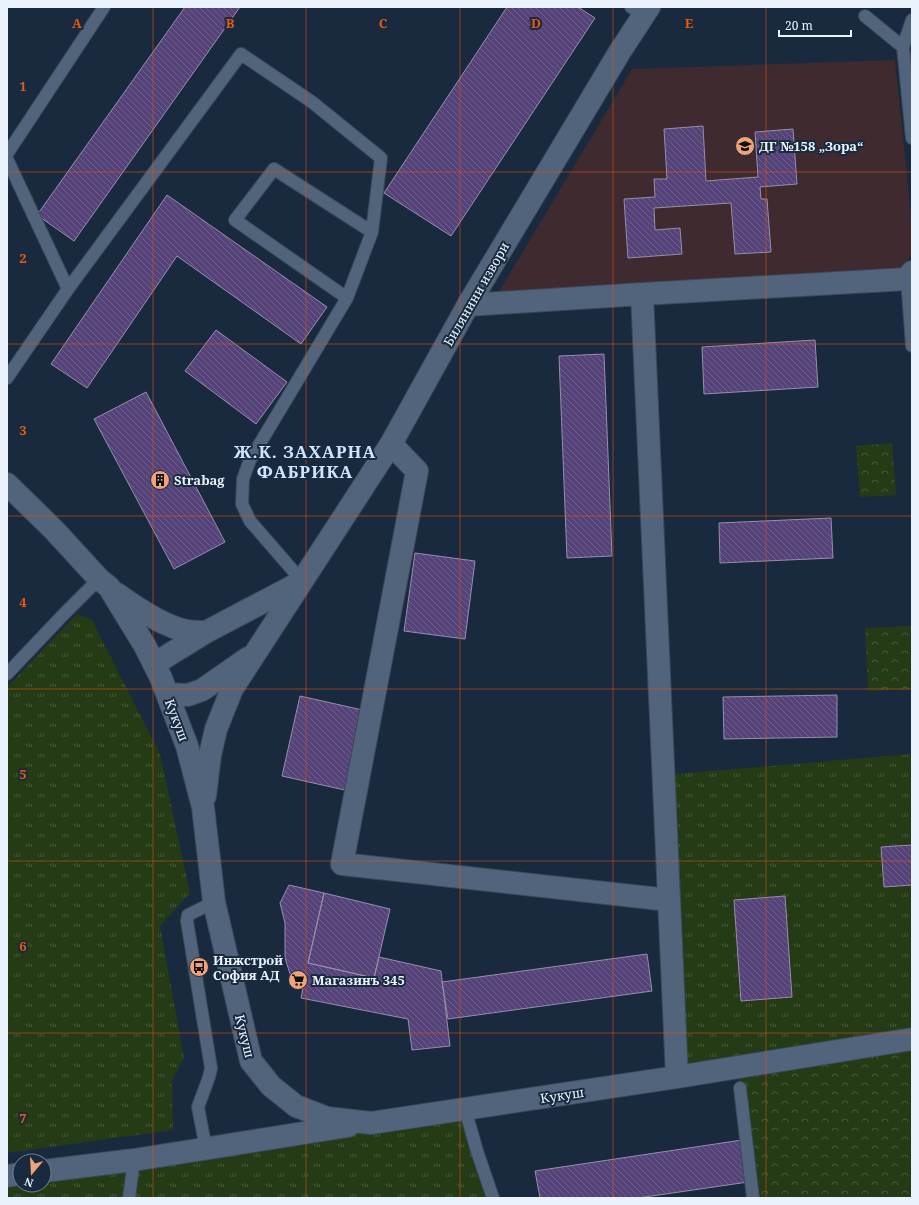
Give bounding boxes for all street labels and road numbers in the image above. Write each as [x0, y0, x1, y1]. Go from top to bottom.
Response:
street label: Билянини извори [439, 238, 513, 349]
street label: Кукуш [161, 696, 193, 744]
street label: Кукуш [231, 1013, 259, 1059]
street label: Кукуш [539, 1083, 585, 1107]

